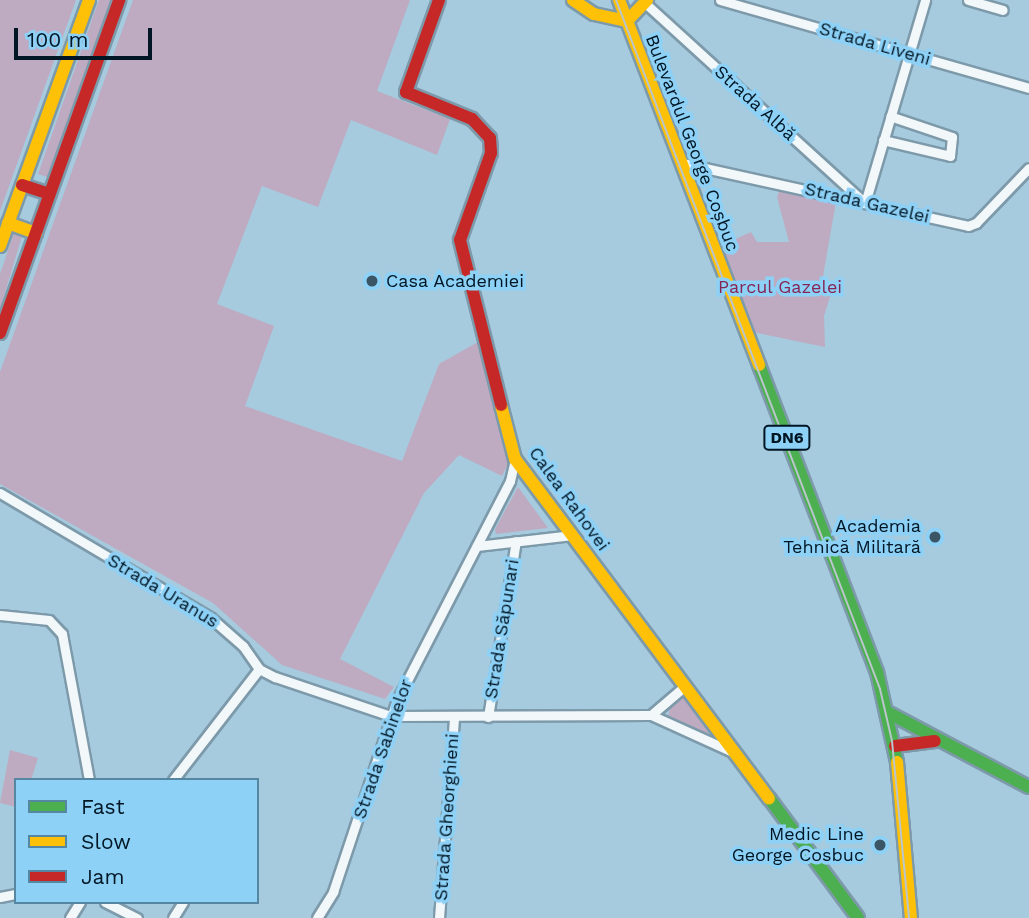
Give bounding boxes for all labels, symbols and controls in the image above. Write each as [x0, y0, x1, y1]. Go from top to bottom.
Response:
scale bar [18, 14, 156, 58]
street label: Strada Liveni [817, 18, 933, 70]
text: 100 m [27, 27, 89, 52]
street label: Bulevardul George Coșbuc [640, 31, 744, 255]
street label: Strada Albă [710, 61, 800, 145]
street label: Strada Gazelei [802, 178, 932, 228]
place label: Casa Academiei [386, 270, 525, 292]
marker: Casa Academiei [364, 273, 380, 289]
park label: Parcul Gazelei [718, 276, 842, 298]
road number: DN6 [762, 426, 812, 450]
street label: Calea Rahovei [524, 443, 614, 555]
place label: Academia Tehnică Militară [783, 516, 921, 558]
marker: Academia Tehnică Militară [927, 529, 943, 545]
street label: Strada Uranus [104, 549, 222, 633]
street label: Strada Săpunari [480, 557, 524, 701]
street label: Strada Sabinelor [349, 676, 417, 822]
street label: Strada Gheorghieni [430, 732, 464, 902]
legend [14, 778, 259, 904]
text: Fast [81, 794, 125, 819]
place label: Medic Line George Cosbuc [732, 824, 864, 866]
text: Slow [81, 829, 131, 854]
marker: Medic Line George Cosbuc [870, 835, 890, 855]
text: Jam [81, 864, 124, 889]

